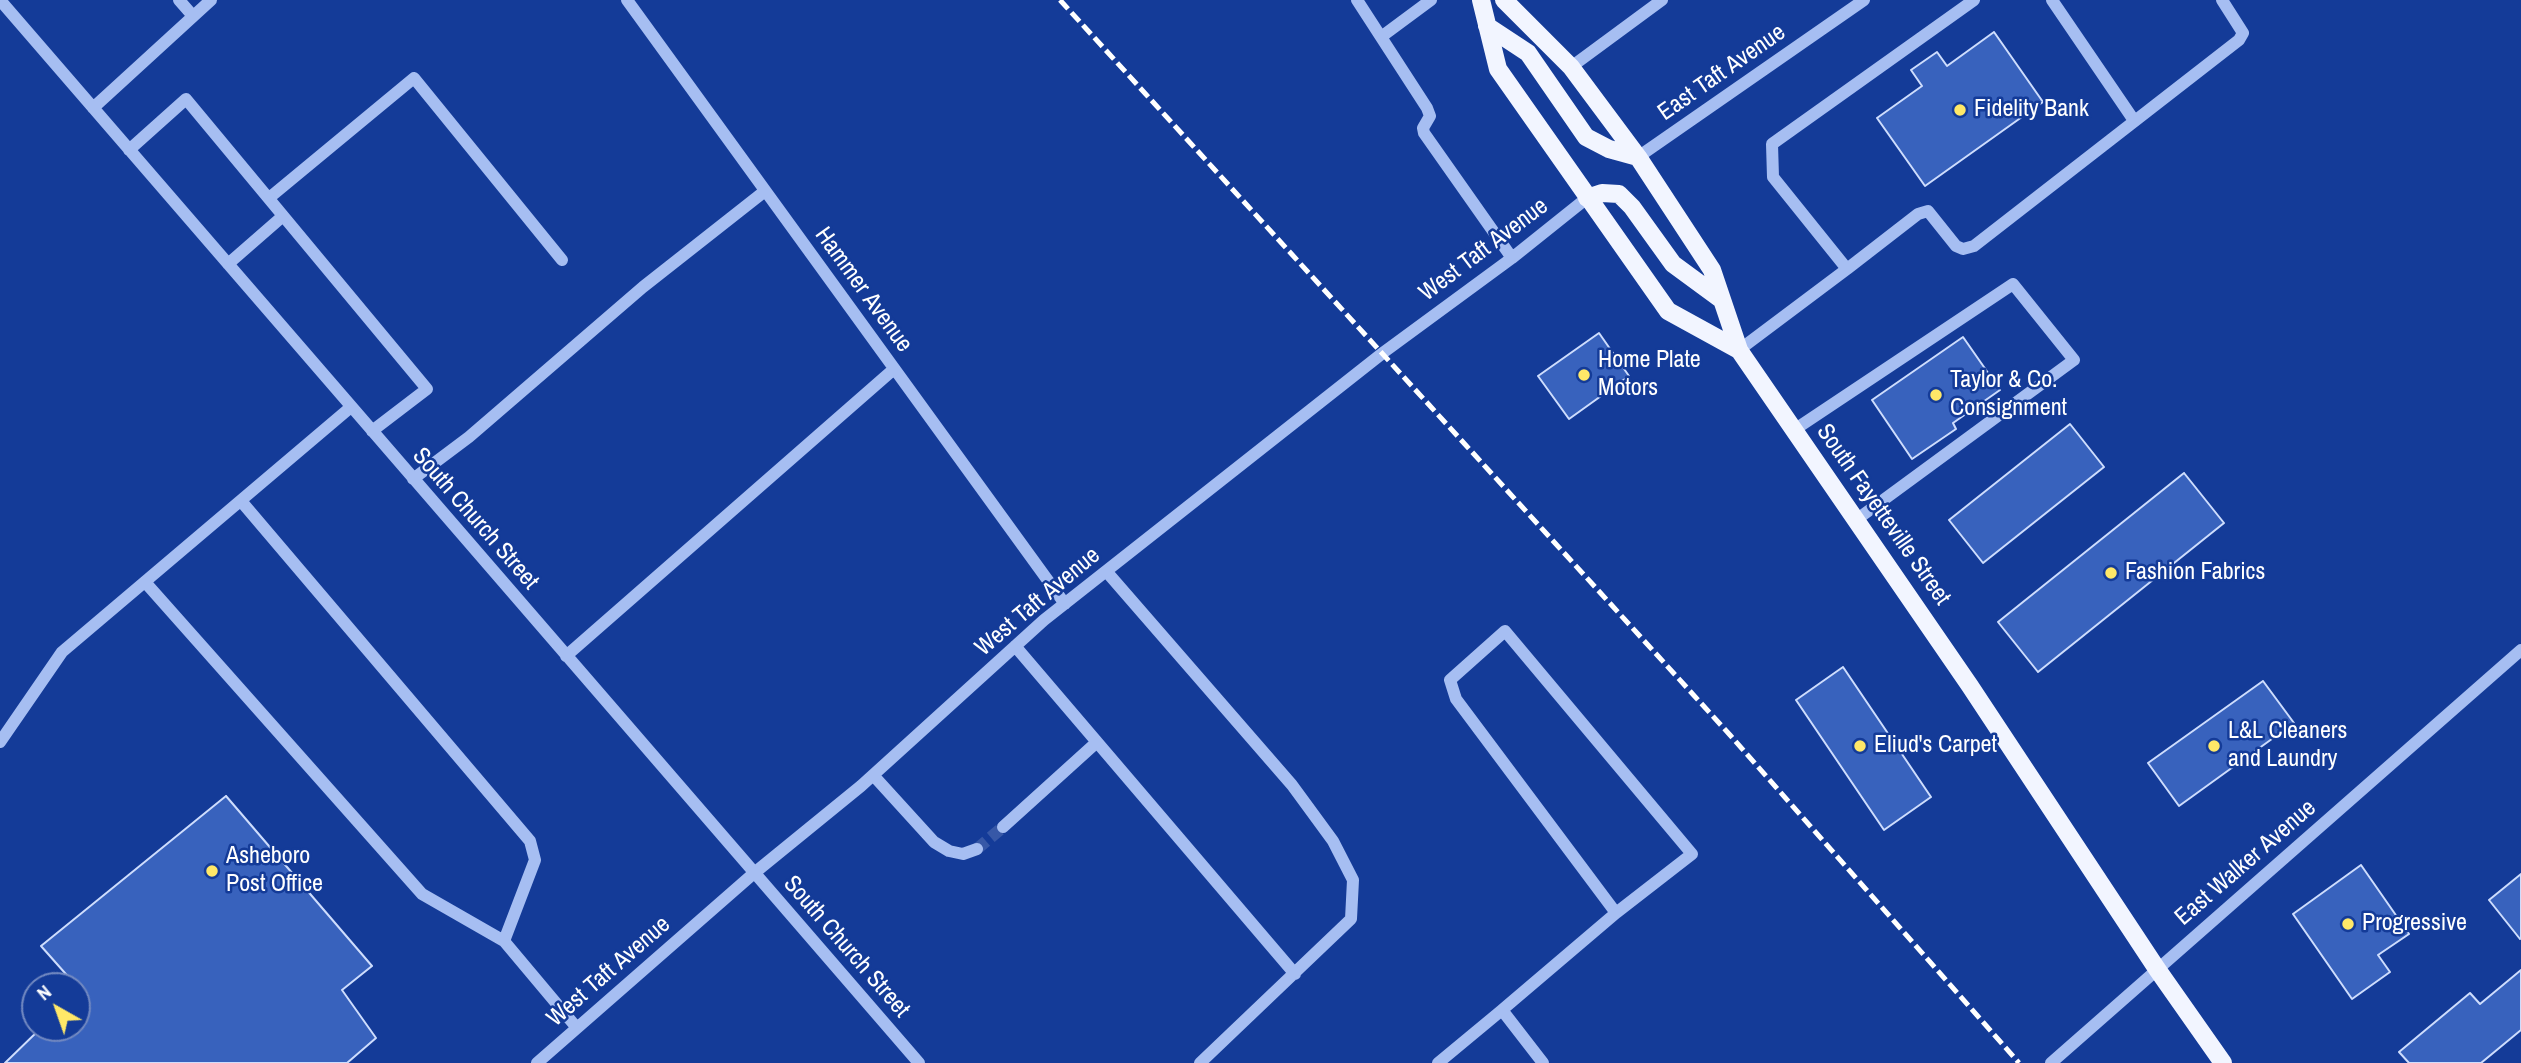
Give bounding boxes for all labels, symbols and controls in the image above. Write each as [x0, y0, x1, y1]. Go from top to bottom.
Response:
street label: East Taft Avenue [1653, 19, 1791, 127]
place label: Fidelity Bank [1974, 96, 2089, 124]
marker: Fidelity Bank [1952, 102, 1968, 118]
street label: West Taft Avenue [1414, 192, 1554, 308]
street label: Hammer Avenue [808, 222, 918, 358]
place label: Home Plate Motors [1598, 347, 1701, 403]
marker: Home Plate Motors [1576, 367, 1592, 383]
place label: Taylor & Co. Consignment [1950, 367, 2067, 423]
marker: Taylor & Co. Consignment [1928, 387, 1944, 403]
street label: South Fayetteville Street [1810, 419, 1956, 611]
street label: South Church Street [406, 442, 544, 596]
street label: West Taft Avenue [970, 541, 1106, 663]
place label: Fashion Fabrics [2125, 559, 2265, 587]
marker: Fashion Fabrics [2103, 565, 2119, 581]
place label: L&L Cleaners and Laundry [2228, 718, 2347, 774]
place label: Eliud's Carpet [1874, 732, 1997, 760]
marker: Eliud's Carpet [1852, 738, 1868, 754]
marker: L&L Cleaners and Laundry [2206, 738, 2222, 754]
street label: East Walker Avenue [2170, 794, 2322, 932]
place label: Asheboro Post Office [226, 843, 323, 899]
marker: Asheboro Post Office [204, 863, 220, 879]
street label: South Church Street [777, 870, 915, 1024]
place label: Progressive [2362, 910, 2467, 938]
street label: West Taft Avenue [541, 911, 677, 1033]
marker: Progressive [2340, 916, 2356, 932]
north arrow [21, 972, 91, 1042]
text: N [31, 979, 56, 1006]

